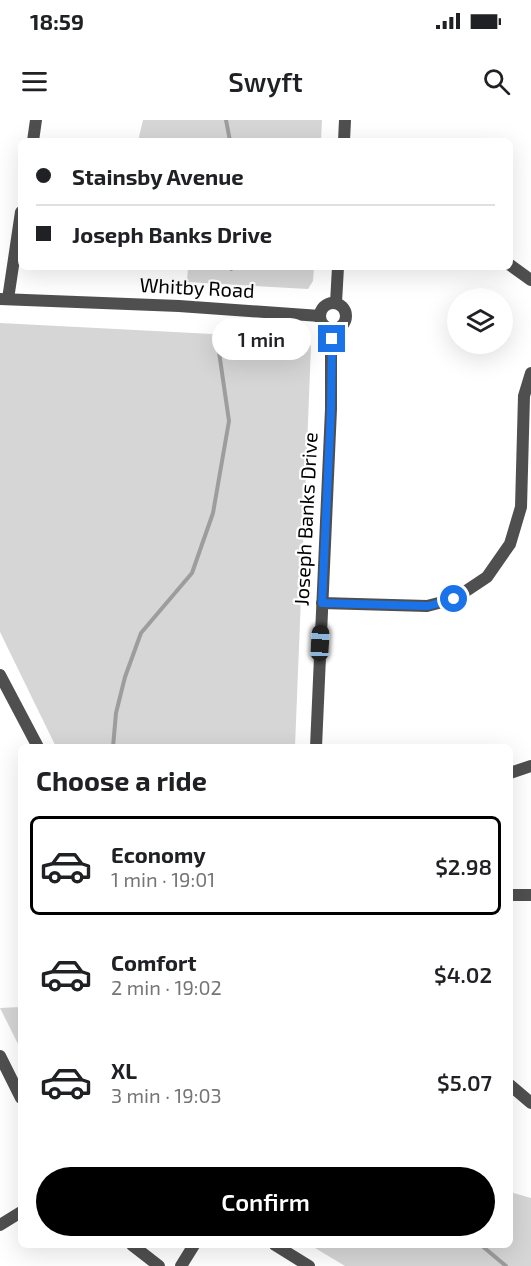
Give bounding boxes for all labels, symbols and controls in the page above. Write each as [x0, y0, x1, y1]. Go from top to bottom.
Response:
text: 18:59 [30, 8, 84, 34]
icon: menu [18, 65, 51, 98]
text: Swyft [228, 65, 303, 97]
icon: search [480, 65, 513, 98]
text: Stainsby Avenue [72, 163, 244, 189]
text: Joseph Banks Drive [72, 221, 272, 247]
street label: Whitby Road [139, 272, 255, 302]
map controls [447, 288, 513, 354]
button: layers [447, 288, 513, 354]
callout: 1 min [212, 318, 311, 360]
route end [318, 325, 345, 352]
text: 1 min [238, 327, 285, 351]
street label: Joseph Banks Drive [288, 431, 322, 606]
route start [440, 585, 467, 612]
car [310, 625, 330, 661]
text: Choose a ride [36, 764, 207, 796]
icon: car [39, 839, 93, 893]
text: Economy [111, 841, 206, 867]
text: $2.98 [435, 853, 492, 879]
text: 1 min · 19:01 [111, 867, 215, 891]
icon: car [39, 947, 93, 1001]
text: Comfort [111, 949, 196, 975]
text: $4.02 [434, 961, 492, 987]
text: 2 min · 19:02 [111, 975, 222, 999]
icon: car [39, 1055, 93, 1109]
text: XL [111, 1057, 137, 1083]
text: $5.07 [437, 1069, 492, 1095]
text: 3 min · 19:03 [111, 1083, 222, 1107]
button: Confirm [36, 1167, 495, 1236]

